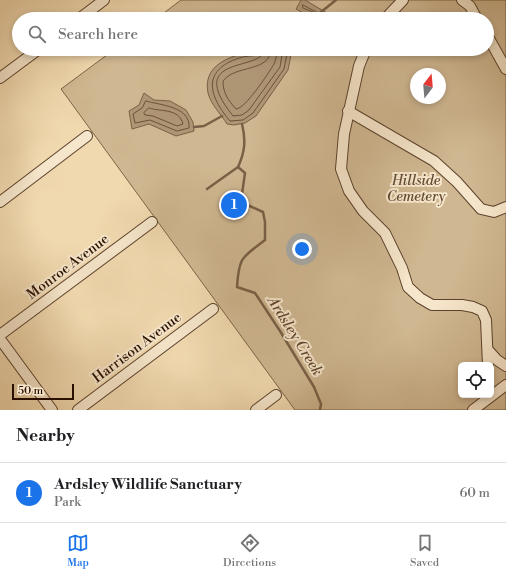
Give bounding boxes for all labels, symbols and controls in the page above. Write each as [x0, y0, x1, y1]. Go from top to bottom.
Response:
search box [12, 12, 494, 56]
icon: search [26, 23, 48, 45]
text: Search here [58, 25, 138, 44]
north arrow [410, 68, 446, 104]
park label: Hillside Cemetery [387, 172, 446, 206]
pin: 1 [221, 190, 247, 220]
street label: Monroe Avenue [23, 230, 113, 304]
your location [292, 239, 312, 259]
water label: Ardsley Creek [262, 291, 327, 379]
street label: Harrison Avenue [89, 309, 185, 387]
map controls [458, 362, 494, 398]
button: locate [458, 362, 494, 398]
scale bar [12, 382, 74, 401]
text: 50 m [18, 384, 43, 398]
text: Nearby [16, 425, 75, 447]
text: Ardsley Wildlife Sanctuary [54, 475, 242, 494]
text: 1 [26, 485, 32, 501]
text: 60 m [459, 485, 490, 501]
text: Park [54, 494, 81, 510]
tab: Map [67, 532, 89, 570]
tab: Directions [223, 532, 276, 570]
tab: Saved [410, 532, 439, 570]

